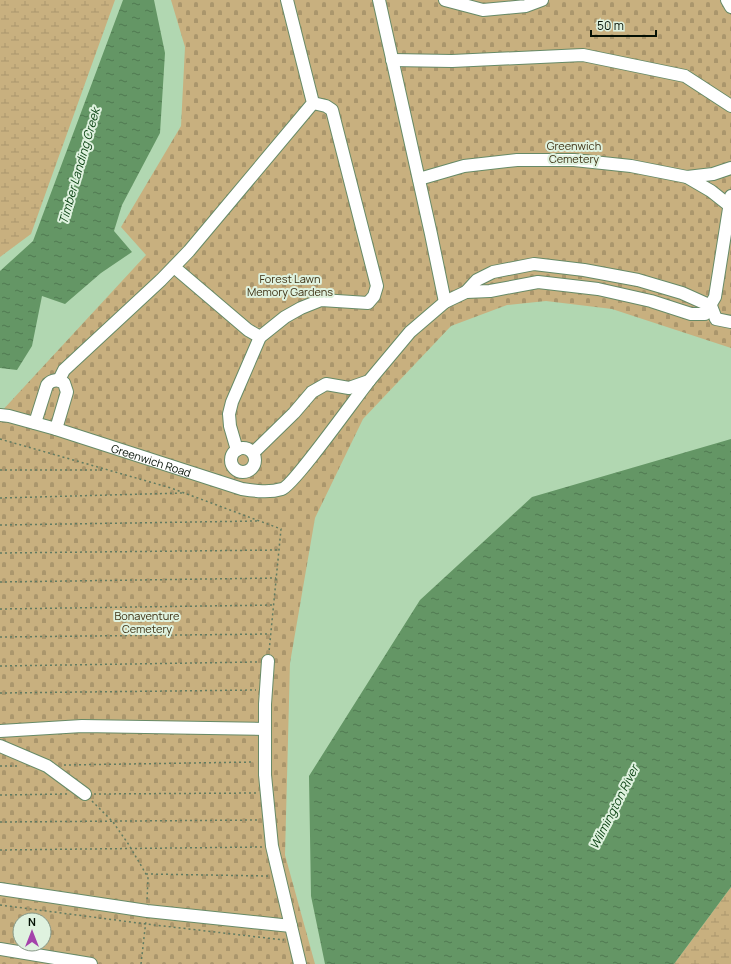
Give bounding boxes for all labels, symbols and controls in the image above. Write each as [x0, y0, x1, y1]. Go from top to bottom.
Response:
scale bar [591, 12, 656, 38]
text: 50 m [597, 17, 624, 34]
water label: Timber Landing Creek [54, 104, 104, 226]
park label: Greenwich Cemetery [547, 138, 601, 166]
park label: Forest Lawn Memory Gardens [247, 271, 333, 299]
street label: Greenwich Road [110, 440, 193, 480]
park label: Bonaventure Cemetery [114, 608, 180, 636]
water label: Wilmington River [585, 760, 643, 852]
north arrow [12, 912, 52, 952]
text: N [28, 914, 36, 929]

